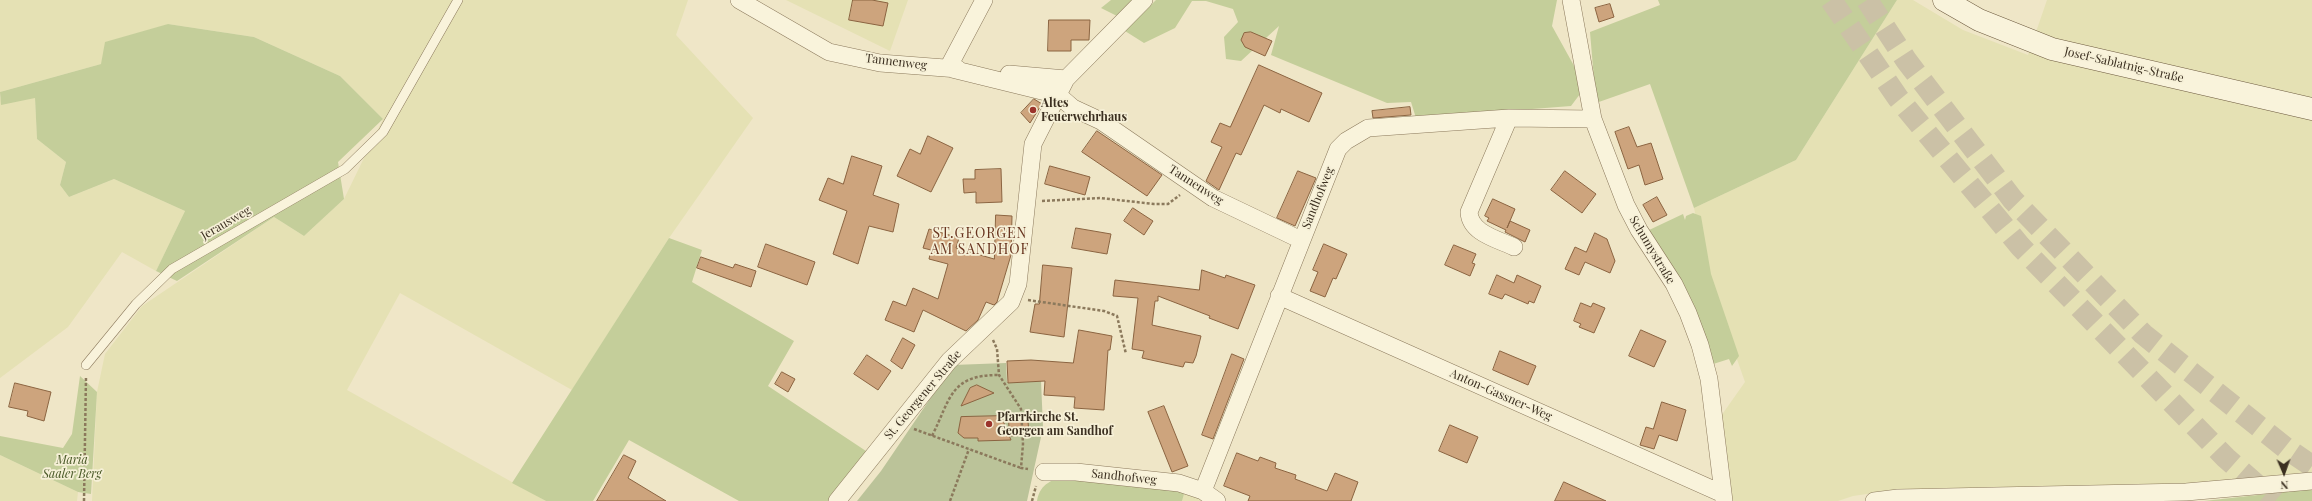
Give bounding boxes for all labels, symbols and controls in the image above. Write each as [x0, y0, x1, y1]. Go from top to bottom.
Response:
street label: Josef-Sablatnig-Straße [2063, 44, 2185, 86]
street label: Tannenweg [864, 51, 928, 73]
place label: Altes Feuerwehrhaus [1041, 96, 1127, 124]
marker: Altes Feuerwehrhaus [1028, 105, 1038, 115]
street label: Tannenweg [1166, 162, 1226, 208]
street label: Sandhofweg [1299, 165, 1337, 231]
street label: Jerausweg [199, 203, 253, 243]
street label: Schumystraße [1626, 213, 1678, 287]
district label: ST.GEORGEN AM SANDHOF [931, 226, 1029, 258]
street label: St. Georgener Straße [881, 347, 965, 443]
street label: Anton-Gassner-Weg [1448, 366, 1554, 424]
place label: Pfarrkirche St. Georgen am Sandhof [997, 410, 1113, 438]
marker: Pfarrkirche St. Georgen am Sandhof [984, 419, 994, 429]
park label: Maria Saaler Berg [42, 453, 102, 481]
north arrow [2264, 453, 2304, 493]
street label: Sandhofweg [1091, 466, 1157, 488]
text: N [2280, 478, 2289, 493]

